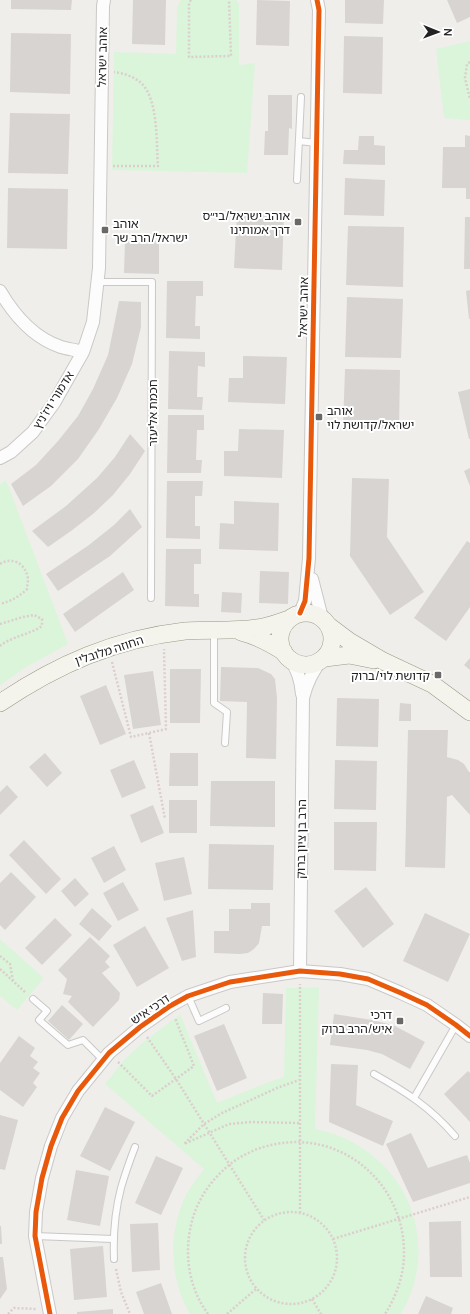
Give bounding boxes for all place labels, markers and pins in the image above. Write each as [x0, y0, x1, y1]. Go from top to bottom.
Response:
place label: אוהב ישראל/בי״ס דרך אמותינו [203, 207, 290, 238]
place label: אוהב ישראל/הרב שך [113, 215, 188, 246]
marker: אוהב ישראל/בי״ס דרך אמותינו [293, 217, 303, 227]
marker: אוהב ישראל/הרב שך [100, 225, 110, 235]
place label: אוהב ישראל/קדושת לוי [327, 402, 414, 433]
marker: אוהב ישראל/קדושת לוי [314, 412, 324, 422]
place label: קדושת לוי/ברוק [351, 667, 430, 684]
marker: קדושת לוי/ברוק [433, 670, 443, 680]
place label: דרכי איש/הרב ברוק [321, 1006, 392, 1037]
marker: דרכי איש/הרב ברוק [395, 1016, 405, 1026]

